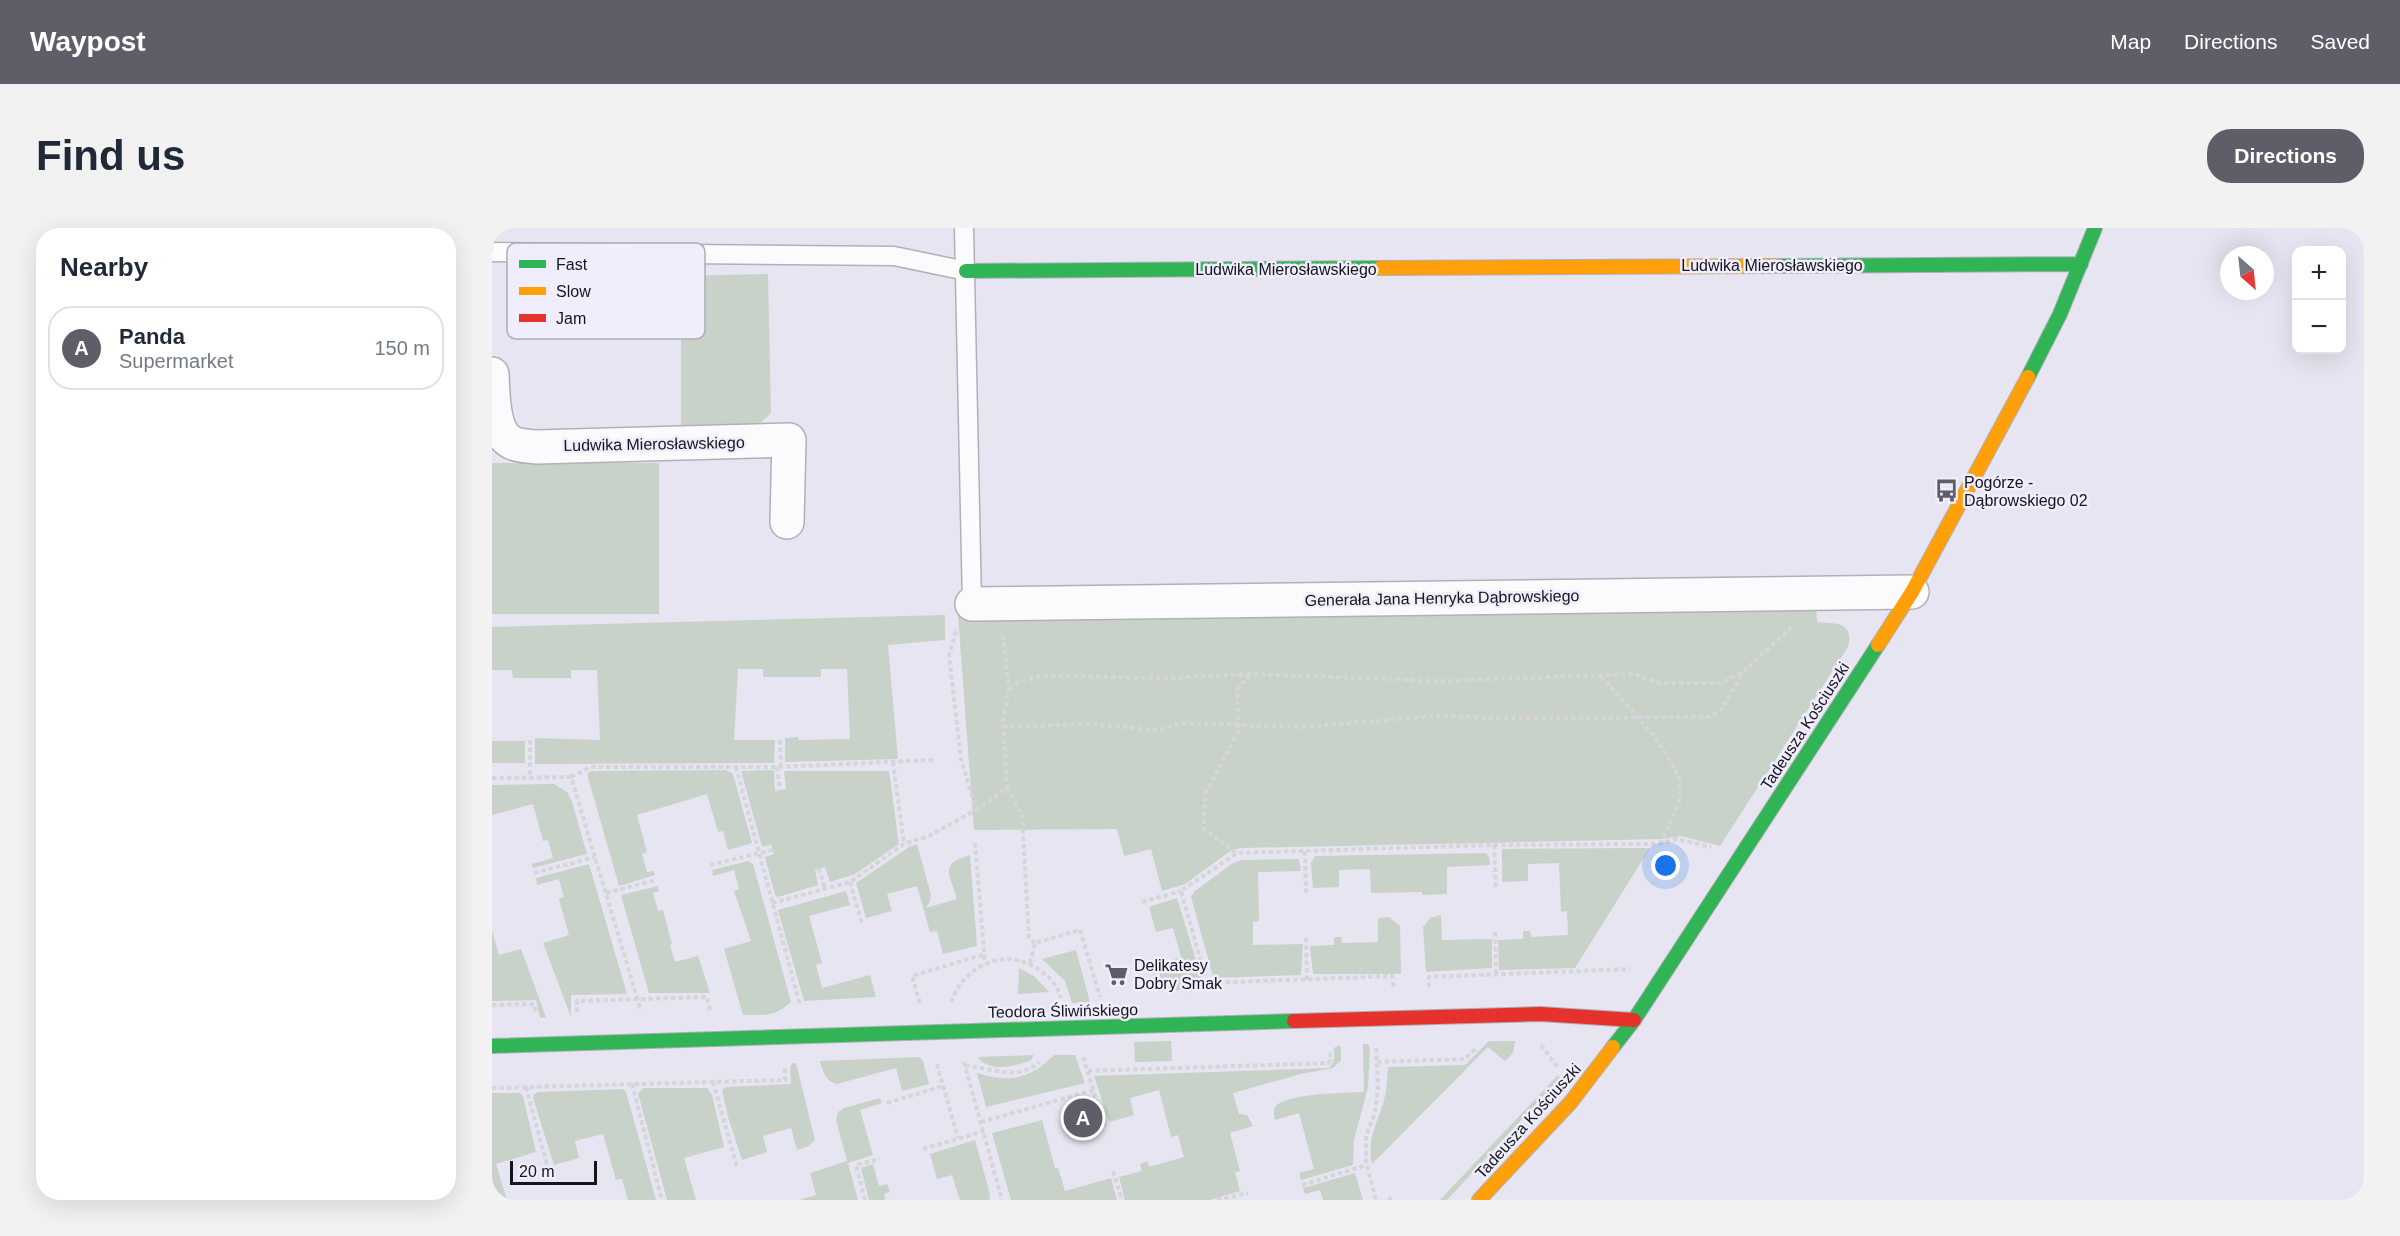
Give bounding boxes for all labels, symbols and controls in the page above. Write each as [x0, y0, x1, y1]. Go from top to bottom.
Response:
text: Waypost [30, 26, 146, 57]
text: Map [2110, 30, 2151, 53]
text: Directions [2184, 30, 2277, 53]
text: Saved [2310, 30, 2370, 53]
button: Directions [2207, 129, 2364, 183]
text: Find us [36, 132, 185, 179]
legend [507, 243, 705, 339]
north arrow [2220, 246, 2274, 300]
map controls [2292, 246, 2346, 354]
button: + [2292, 246, 2346, 300]
text: Nearby [60, 252, 148, 282]
text: Fast [556, 256, 588, 273]
street label: Ludwika Mierosławskiego [1681, 257, 1863, 274]
street label: Ludwika Mierosławskiego [1195, 261, 1377, 278]
text: Slow [556, 283, 591, 300]
button: − [2292, 300, 2346, 354]
text: Jam [556, 310, 586, 327]
text: Panda [119, 324, 185, 349]
text: A [74, 337, 89, 359]
text: 150 m [374, 337, 430, 359]
text: Supermarket [119, 350, 234, 372]
street label: Ludwika Mierosławskiego [563, 434, 745, 454]
place label: Pogórze - Dąbrowskiego 02 [1964, 474, 2088, 509]
bus stop icon: Pogórze - Dąbrowskiego 02 [1933, 478, 1959, 504]
street label: Generała Jana Henryka Dąbrowskiego [1304, 587, 1580, 609]
street label: Tadeusza Kościuszki [1757, 659, 1853, 793]
your location [1651, 851, 1680, 880]
place label: Delikatesy Dobry Smak [1134, 957, 1223, 992]
supermarket icon: Delikatesy Dobry Smak [1103, 961, 1129, 987]
street label: Teodora Śliwińskiego [988, 1000, 1138, 1021]
street label: Tadeusza Kościuszki [1472, 1060, 1584, 1182]
pin: A [1064, 1096, 1102, 1140]
scale bar [510, 1158, 597, 1186]
text: 20 m [519, 1163, 555, 1180]

